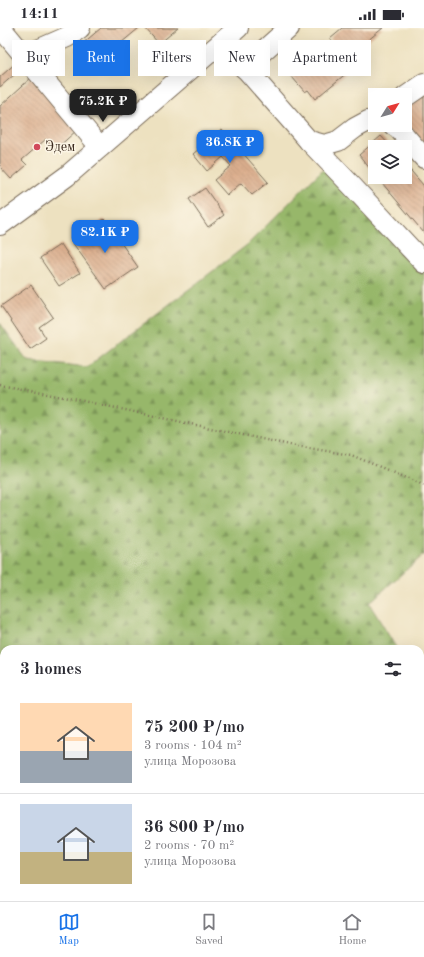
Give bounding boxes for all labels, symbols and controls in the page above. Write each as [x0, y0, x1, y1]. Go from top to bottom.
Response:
text: 14:11 [20, 7, 59, 22]
chip: Buy [12, 40, 65, 76]
chip: Rent [73, 40, 130, 76]
chip: Filters [138, 40, 206, 76]
chip: New [214, 40, 270, 76]
chip: Apartment [278, 40, 371, 76]
north arrow [368, 88, 412, 132]
map controls [368, 88, 412, 184]
pin: 75.2K ₽ [66, 89, 140, 123]
text: 75.2K ₽ [78, 95, 128, 108]
pin: 36.8K ₽ [193, 130, 267, 164]
text: 36.8K ₽ [205, 136, 255, 149]
place label: Эдем [45, 140, 75, 154]
button: layers [368, 140, 412, 184]
marker: Эдем [32, 142, 42, 152]
pin: 82.1K ₽ [68, 220, 142, 254]
text: 82.1K ₽ [80, 226, 130, 239]
icon: filters [382, 658, 404, 680]
text: 3 homes [20, 661, 82, 678]
icon: home [52, 719, 100, 767]
text: 75 200 ₽/mo [144, 719, 245, 736]
text: 3 rooms · 104 m² [144, 739, 242, 752]
text: улица Морозова [144, 755, 236, 768]
text: 36 800 ₽/mo [144, 819, 245, 836]
icon: home [52, 820, 100, 868]
text: 2 rooms · 70 m² [144, 839, 234, 852]
text: улица Морозова [144, 855, 236, 868]
tab: Map [58, 911, 80, 949]
tab: Saved [195, 911, 223, 949]
tab: Home [338, 911, 366, 949]

